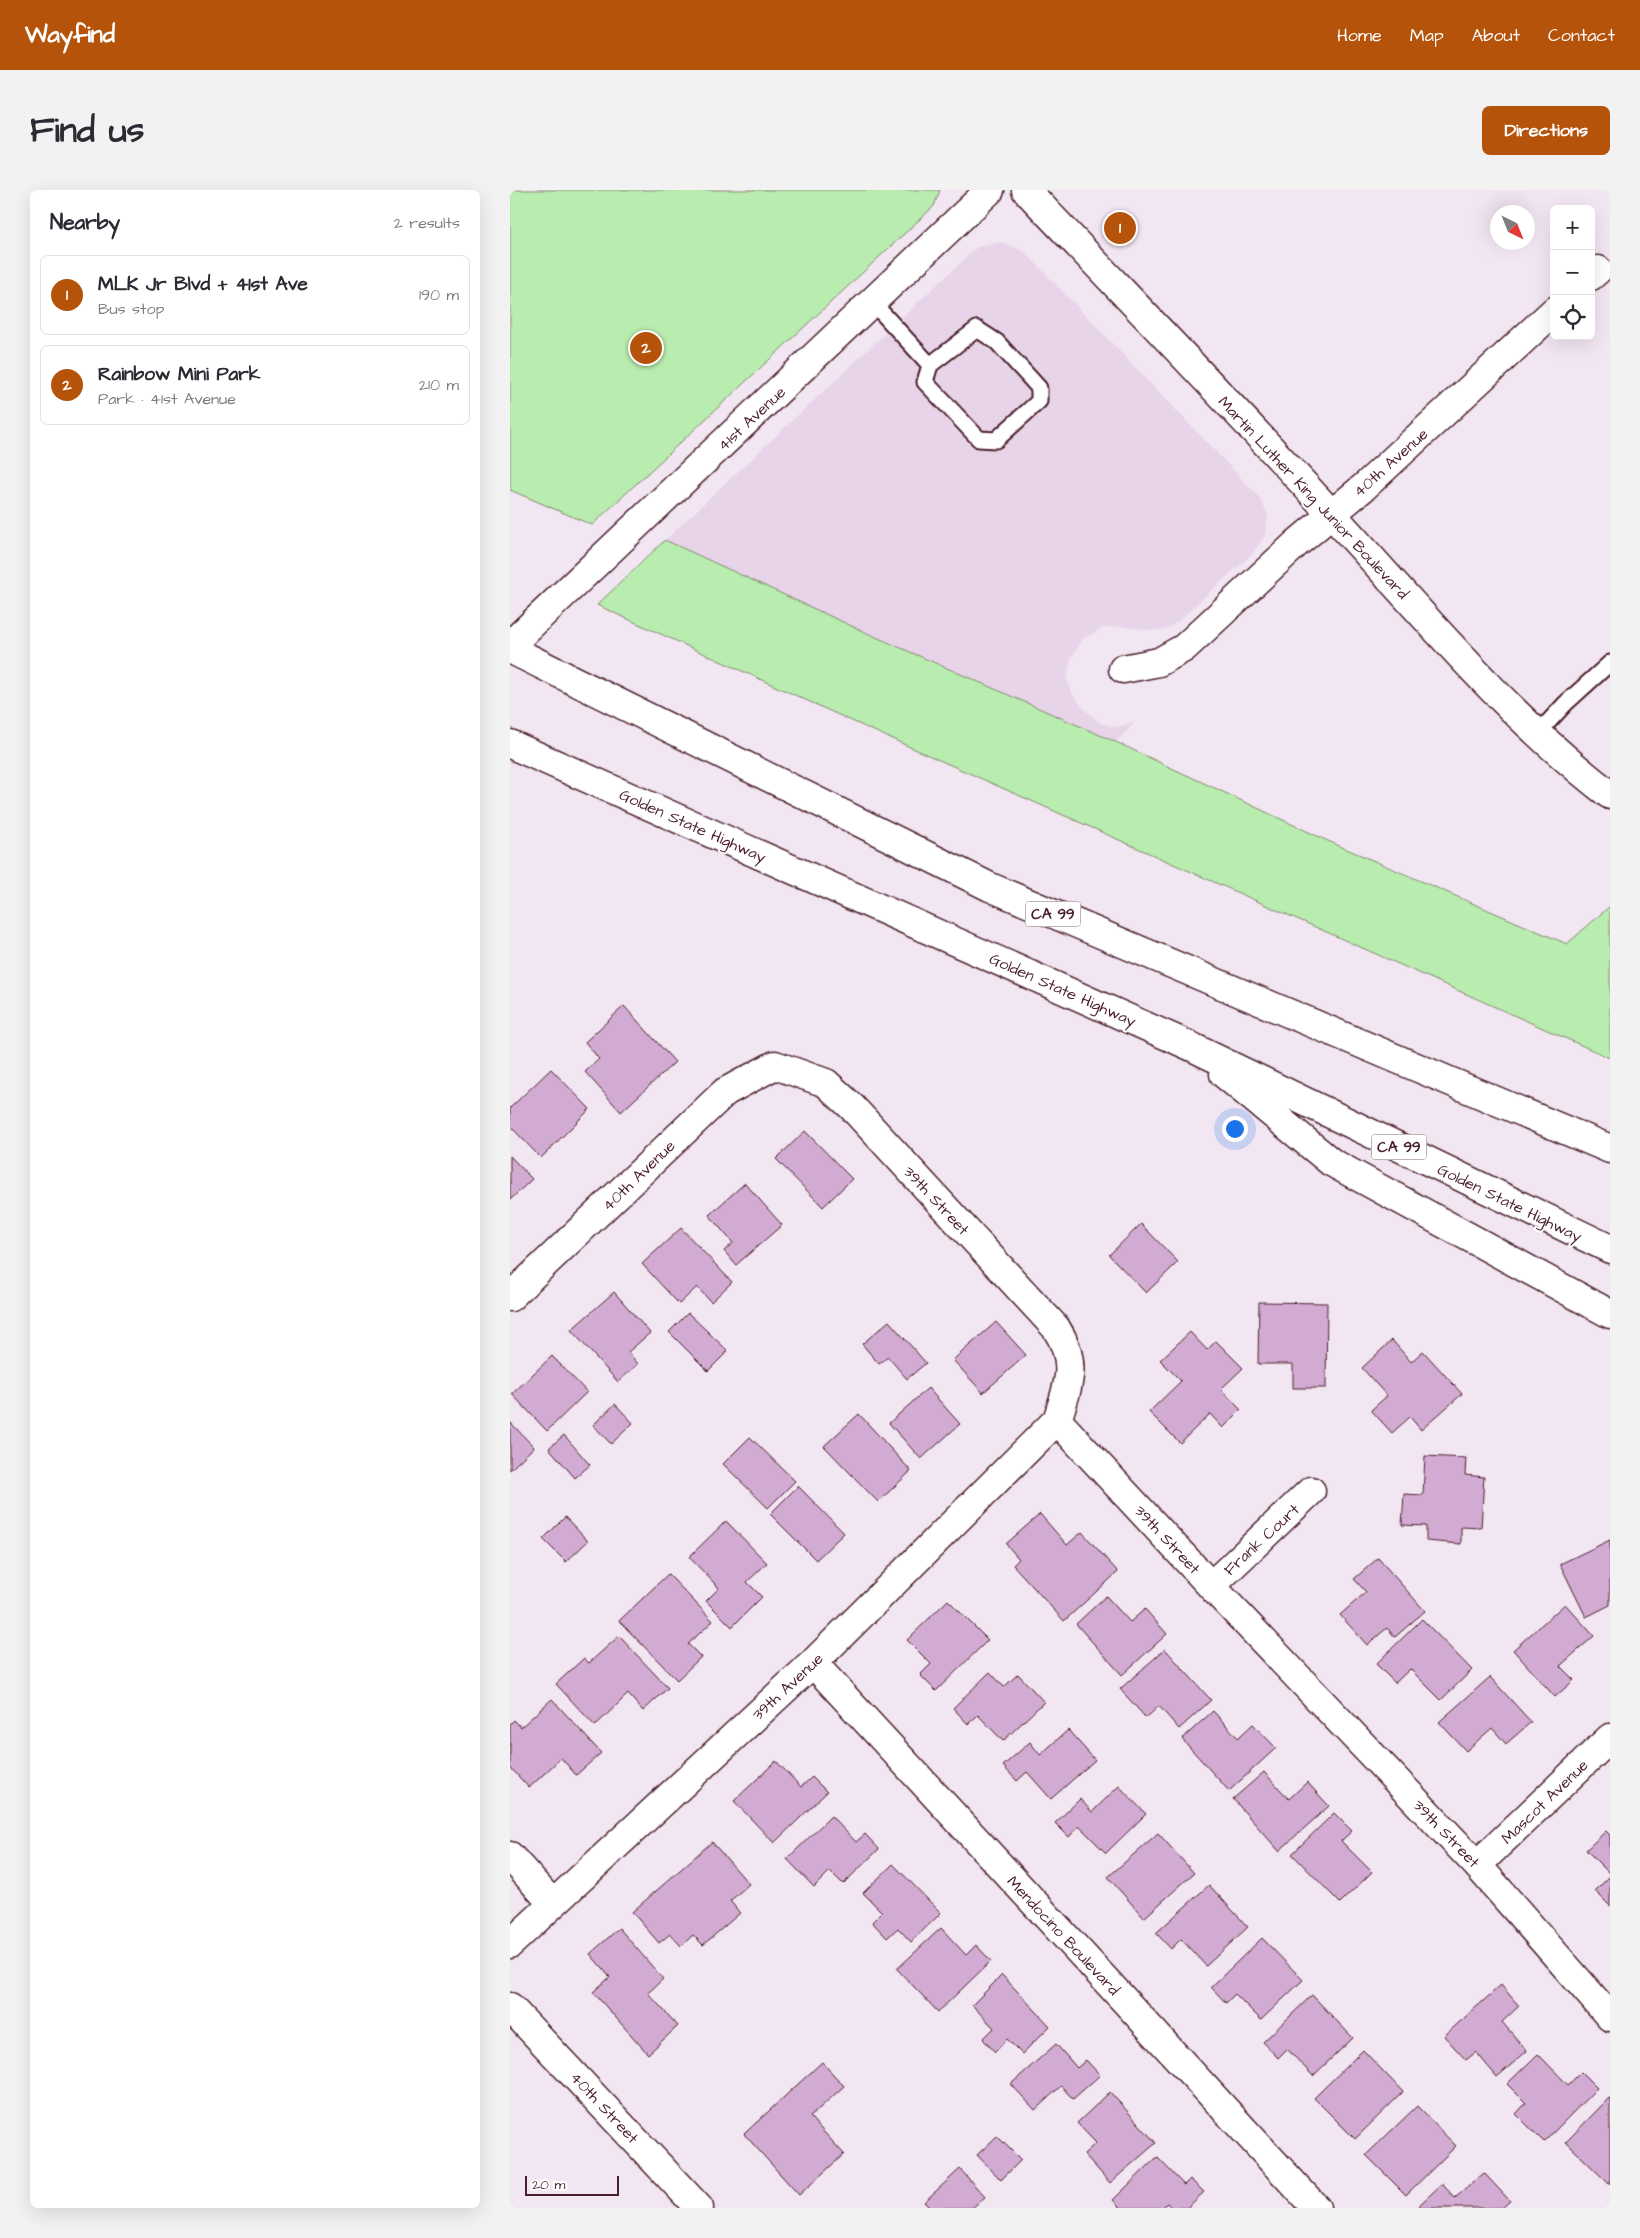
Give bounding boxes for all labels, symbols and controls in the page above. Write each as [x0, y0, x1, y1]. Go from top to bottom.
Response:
text: Wayfind [25, 18, 115, 52]
text: Home [1337, 23, 1382, 48]
text: Map [1410, 23, 1444, 48]
text: About [1472, 23, 1520, 48]
text: Contact [1548, 23, 1615, 48]
text: Find us [30, 106, 144, 155]
button: Directions [1482, 106, 1610, 155]
north arrow [1490, 205, 1535, 250]
map controls [1550, 205, 1595, 340]
button: + [1550, 205, 1595, 250]
text: Nearby [50, 208, 120, 237]
pin: 1 [1104, 209, 1136, 247]
text: 2 results [394, 212, 460, 234]
button: − [1550, 250, 1595, 295]
text: MLK Jr Blvd + 41st Ave [98, 271, 308, 298]
text: 1 [66, 284, 68, 306]
text: 190 m [419, 284, 459, 306]
button: locate [1550, 295, 1595, 340]
text: Bus stop [98, 298, 164, 320]
pin: 2 [630, 329, 662, 367]
text: Rainbow Mini Park [98, 361, 260, 388]
text: 2 [62, 374, 72, 396]
text: 210 m [419, 374, 459, 396]
street label: 41st Avenue [713, 381, 791, 456]
text: Park · 41st Avenue [98, 388, 236, 410]
street label: Martin Luther King Junior Boulevard [1212, 391, 1413, 605]
street label: 40th Avenue [1348, 423, 1433, 502]
street label: Golden State Highway [615, 784, 770, 869]
road number: CA 99 [1026, 902, 1080, 926]
street label: Golden State Highway [985, 948, 1140, 1033]
your location [1222, 1116, 1248, 1142]
road number: CA 99 [1372, 1134, 1426, 1160]
street label: 40th Avenue [597, 1135, 680, 1216]
street label: Golden State Highway [1433, 1158, 1586, 1249]
street label: 39th Street [898, 1161, 974, 1241]
street label: Frank Court [1219, 1499, 1305, 1581]
street label: 39th Street [1129, 1500, 1205, 1580]
street label: 39th Avenue [747, 1648, 828, 1725]
street label: Mascot Avenue [1496, 1754, 1593, 1849]
street label: 39th Street [1408, 1795, 1485, 1873]
street label: Mendocino Boulevard [1002, 1871, 1125, 2000]
street label: 40th Street [565, 2067, 644, 2149]
scale bar [525, 2173, 619, 2196]
text: 20 m [532, 2175, 565, 2195]

